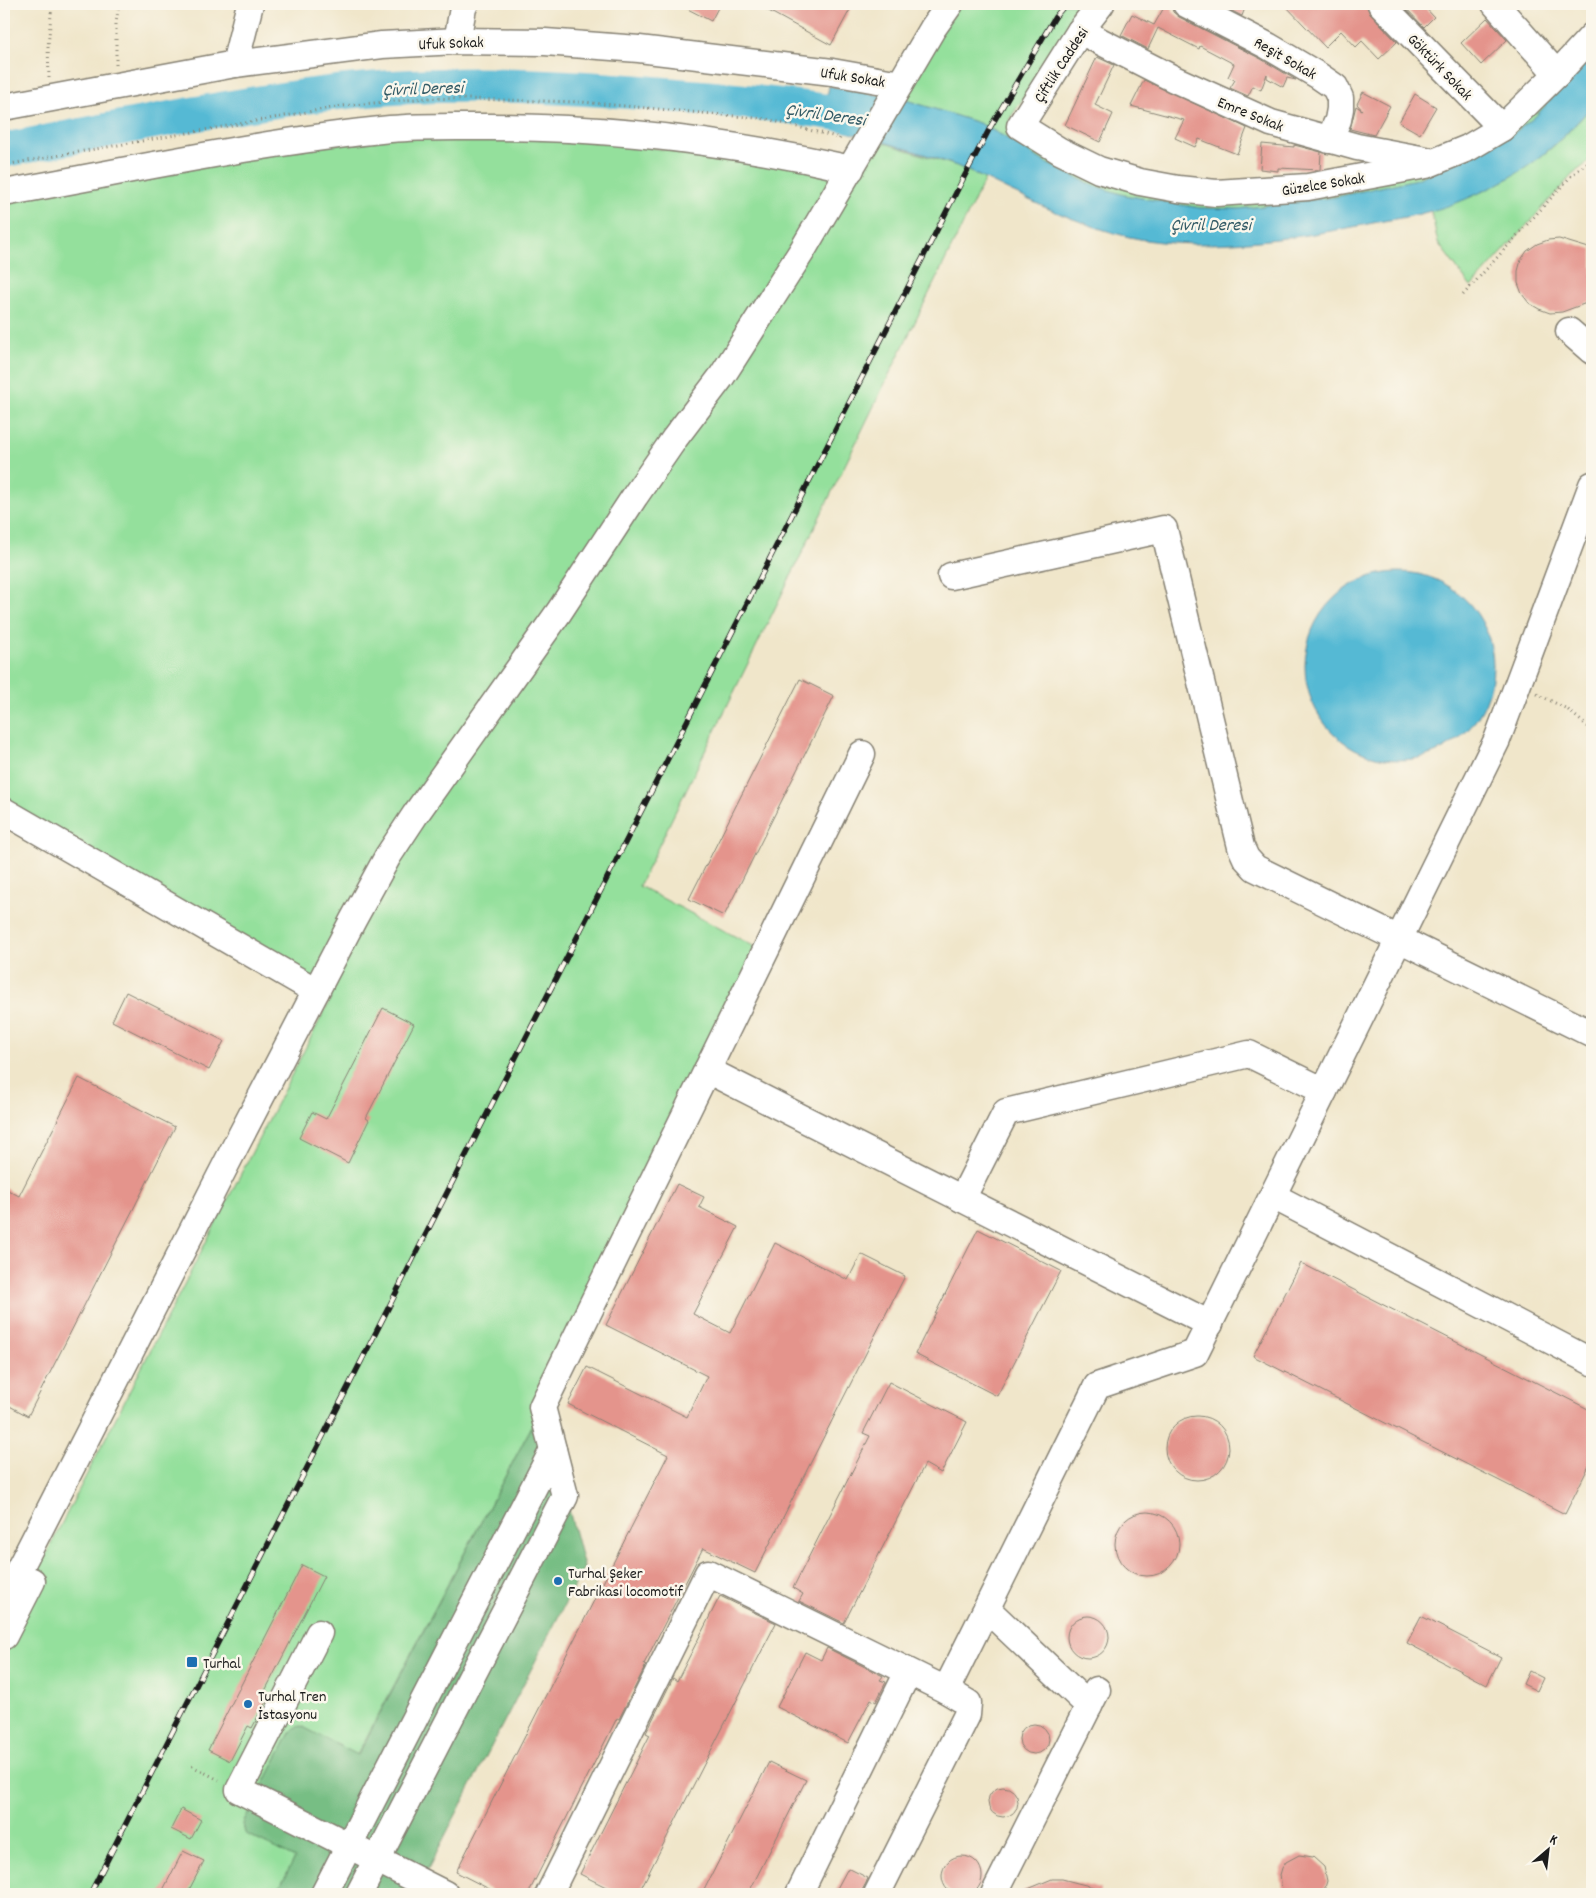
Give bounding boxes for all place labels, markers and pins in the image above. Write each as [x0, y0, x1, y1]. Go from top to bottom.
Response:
place label: Turhal Şeker Fabrikasi locomotif [568, 1563, 683, 1604]
marker: Turhal Şeker Fabrikasi locomotif [552, 1575, 564, 1587]
place label: Turhal [203, 1653, 241, 1676]
marker: Turhal [185, 1655, 199, 1669]
place label: Turhal Tren İstasyonu [258, 1686, 326, 1727]
marker: Turhal Tren İstasyonu [242, 1698, 254, 1710]

